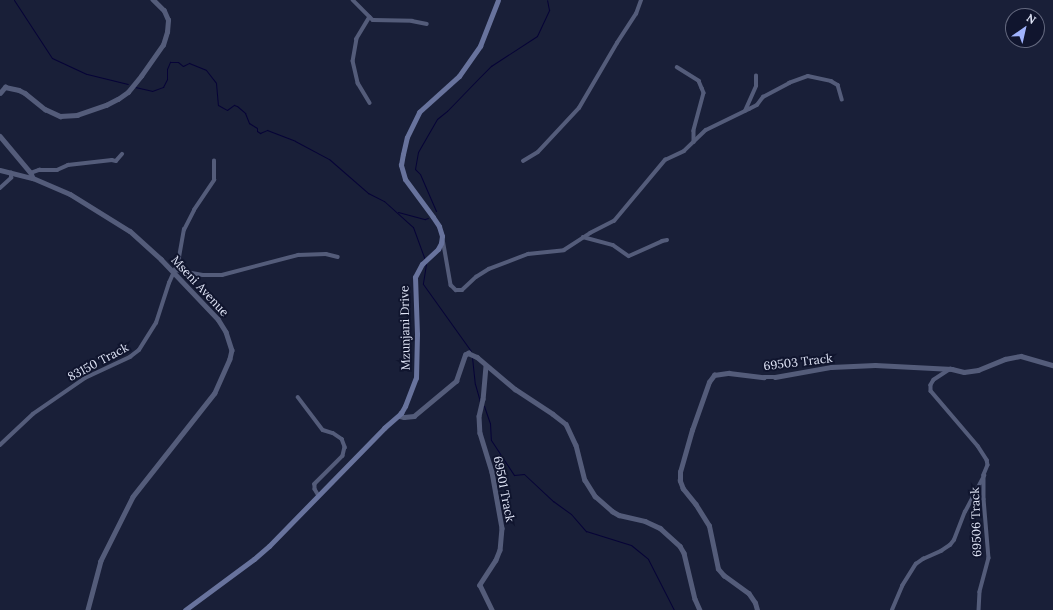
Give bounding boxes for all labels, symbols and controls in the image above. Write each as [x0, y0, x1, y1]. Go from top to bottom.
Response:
north arrow [1005, 8, 1045, 48]
text: N [1024, 11, 1039, 27]
street label: Mseni Avenue [168, 253, 232, 319]
street label: Mzunjani Drive [397, 286, 413, 370]
street label: 83150 Track [65, 340, 131, 384]
street label: 69503 Track [763, 351, 833, 373]
street label: 69501 Track [491, 455, 517, 523]
street label: 69506 Track [968, 487, 984, 557]

